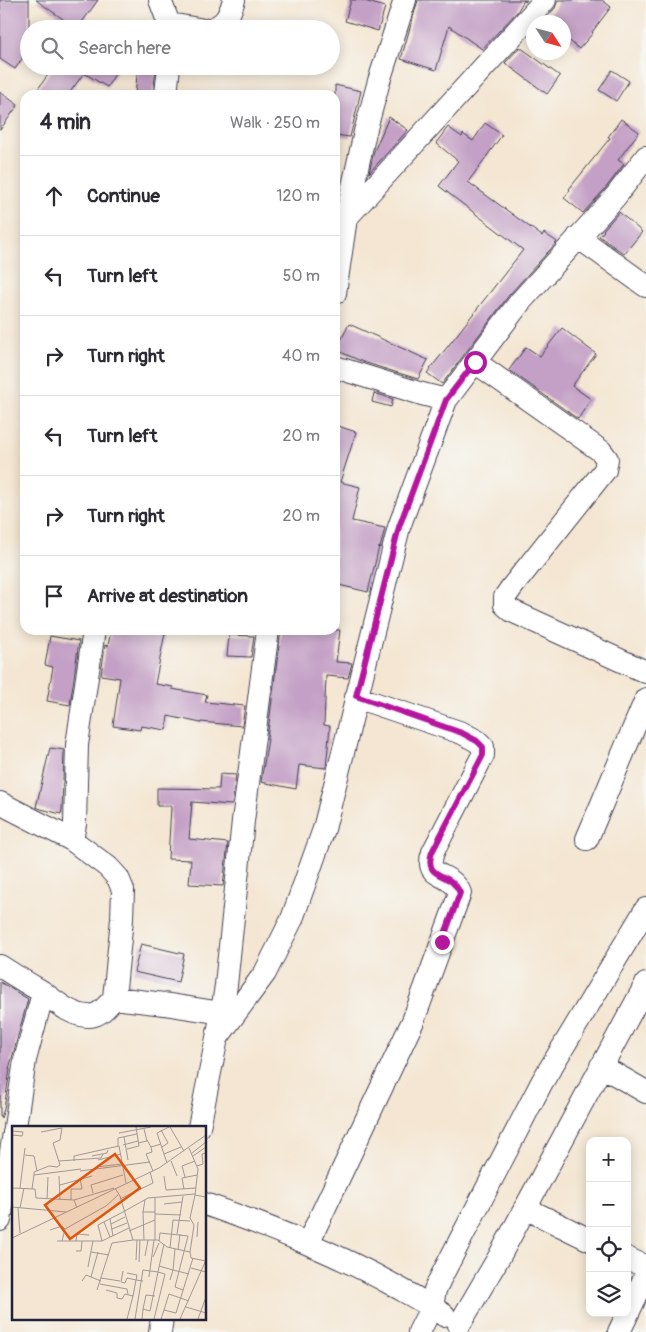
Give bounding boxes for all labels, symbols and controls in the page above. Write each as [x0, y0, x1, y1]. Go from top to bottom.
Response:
north arrow [526, 15, 571, 60]
search box [20, 20, 340, 75]
icon: search [38, 34, 66, 62]
text: Search here [78, 36, 171, 60]
text: 4 min [40, 109, 91, 136]
text: Walk · 250 m [230, 113, 320, 133]
icon: ahead [40, 182, 68, 210]
text: Continue [87, 184, 160, 208]
text: 120 m [276, 186, 320, 206]
icon: left [40, 262, 68, 290]
text: Turn left [87, 264, 157, 288]
text: 50 m [283, 266, 320, 286]
icon: right [40, 342, 68, 370]
text: Turn right [87, 344, 165, 368]
text: 40 m [282, 346, 320, 366]
route start [464, 351, 487, 374]
icon: left [40, 422, 68, 450]
text: Turn left [87, 424, 157, 448]
text: 20 m [282, 426, 320, 446]
icon: right [40, 502, 68, 530]
text: Turn right [87, 504, 165, 528]
text: 20 m [282, 506, 320, 526]
icon: arrive [40, 582, 68, 610]
text: Arrive at destination [87, 584, 248, 608]
route end [431, 931, 454, 954]
inset map [12, 1126, 206, 1320]
map controls [586, 1137, 631, 1317]
button: + [586, 1137, 631, 1182]
button: − [586, 1182, 631, 1227]
button: locate [586, 1227, 631, 1272]
button: layers [586, 1272, 631, 1317]

